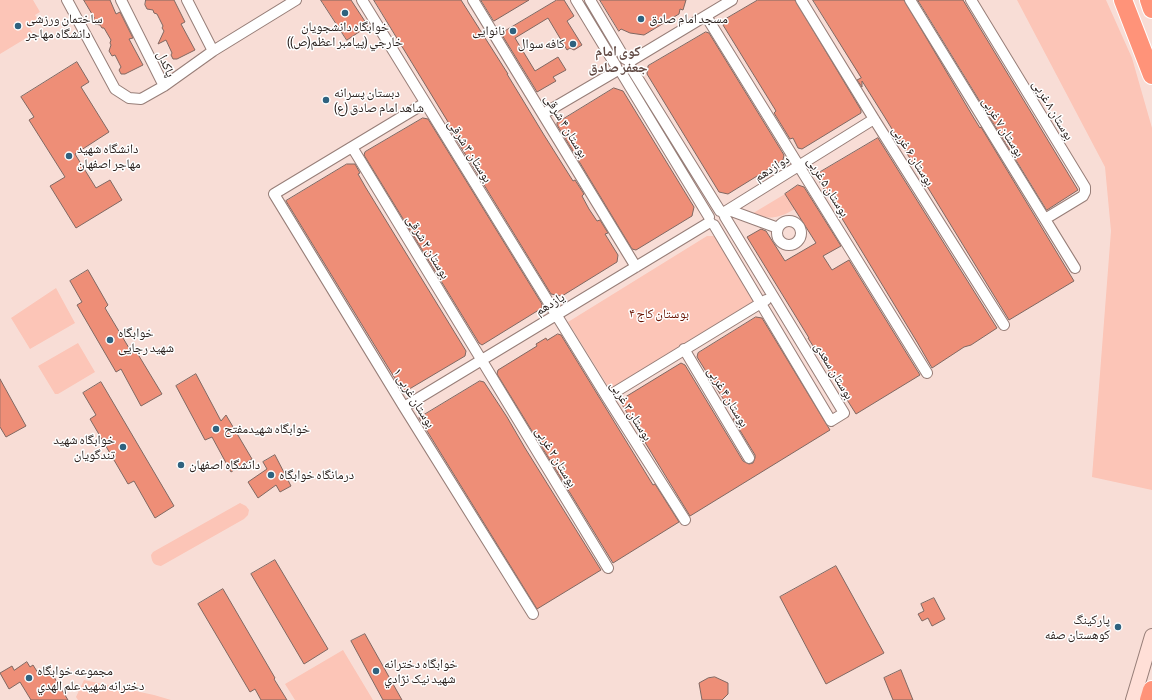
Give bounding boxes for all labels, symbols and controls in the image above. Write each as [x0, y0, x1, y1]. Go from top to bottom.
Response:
marker: خوابگاه دانشجويان خارجي (پيامبر اعظم(ص)) [340, 8, 350, 18]
place label: ساختمان ورزشی دانشگاه مهاجر [26, 11, 102, 42]
place label: مسجد امام صادق [649, 11, 728, 27]
marker: مسجد امام صادق [636, 14, 646, 24]
place label: خوابگاه دانشجويان خارجي (پيامبر اعظم(ص)) [287, 19, 403, 50]
marker: ساختمان ورزشی دانشگاه مهاجر [13, 21, 23, 31]
place label: نانوایی [472, 23, 505, 39]
marker: نانوایی [508, 26, 518, 36]
place label: کافه سوال [518, 36, 565, 52]
marker: کافه سوال [568, 39, 578, 49]
district label: کوی امام جعفر صادق [589, 44, 647, 76]
street label: پاکدل [154, 49, 178, 79]
street label: بوستان ۸ غربی [1029, 77, 1077, 143]
place label: دبستان پسرانه شاهد امام صادق (ع) [334, 85, 424, 116]
street label: بوستان ۴ شرقی [541, 91, 591, 161]
street label: بوستان ۷ غربی [978, 94, 1028, 160]
marker: دبستان پسرانه شاهد امام صادق (ع) [321, 95, 331, 105]
street label: بوستان ۳ شرقی [444, 117, 496, 185]
street label: بوستان ۶ غربی [888, 123, 938, 189]
place label: دانشگاه شهید مهاجر اصفهان [77, 141, 141, 172]
marker: دانشگاه شهید مهاجر اصفهان [64, 151, 74, 161]
street label: دوازدهم [752, 151, 792, 185]
street label: بوستان ۵ غربی [803, 154, 853, 220]
street label: بوستان ۲ شرقی [403, 212, 453, 282]
street label: یازدهم [532, 289, 568, 319]
park label: بوستان کاج ۴ [629, 306, 689, 322]
place label: خوابگاه شهید رجایی [118, 325, 174, 356]
marker: خوابگاه شهید رجایی [105, 335, 115, 345]
street label: بوستان سعدی [811, 340, 857, 402]
street label: بوستان ۴ غربی [704, 364, 752, 430]
street label: بوستان غربی ۱ [389, 365, 439, 431]
street label: بوستان ۳ غربی [606, 378, 656, 444]
place label: خوابگاه شهیدمفتح [224, 421, 310, 437]
marker: خوابگاه شهیدمفتح [211, 424, 221, 434]
street label: بوستان ۲ غربی [532, 424, 580, 490]
place label: خوابگاه شهید تندگویان [53, 432, 115, 463]
marker: خوابگاه شهید تندگویان [118, 442, 128, 452]
place label: دانشگاه اصفهان [189, 457, 260, 473]
marker: دانشگاه اصفهان [176, 460, 186, 470]
place label: درمانگاه خوابگاه [279, 467, 354, 483]
marker: درمانگاه خوابگاه [266, 470, 276, 480]
place label: پارکینگ کوهستان صفه [1045, 612, 1110, 643]
marker: پارکینگ کوهستان صفه [1113, 622, 1123, 632]
place label: خوابگاه دخترانه شهيد نيک نژادي [384, 656, 457, 687]
place label: مجموعه خوابگاه دخترانه شهيد علم الهدي [37, 663, 144, 694]
marker: خوابگاه دخترانه شهيد نيک نژادي [371, 666, 381, 676]
marker: مجموعه خوابگاه دخترانه شهيد علم الهدي [24, 673, 34, 683]

